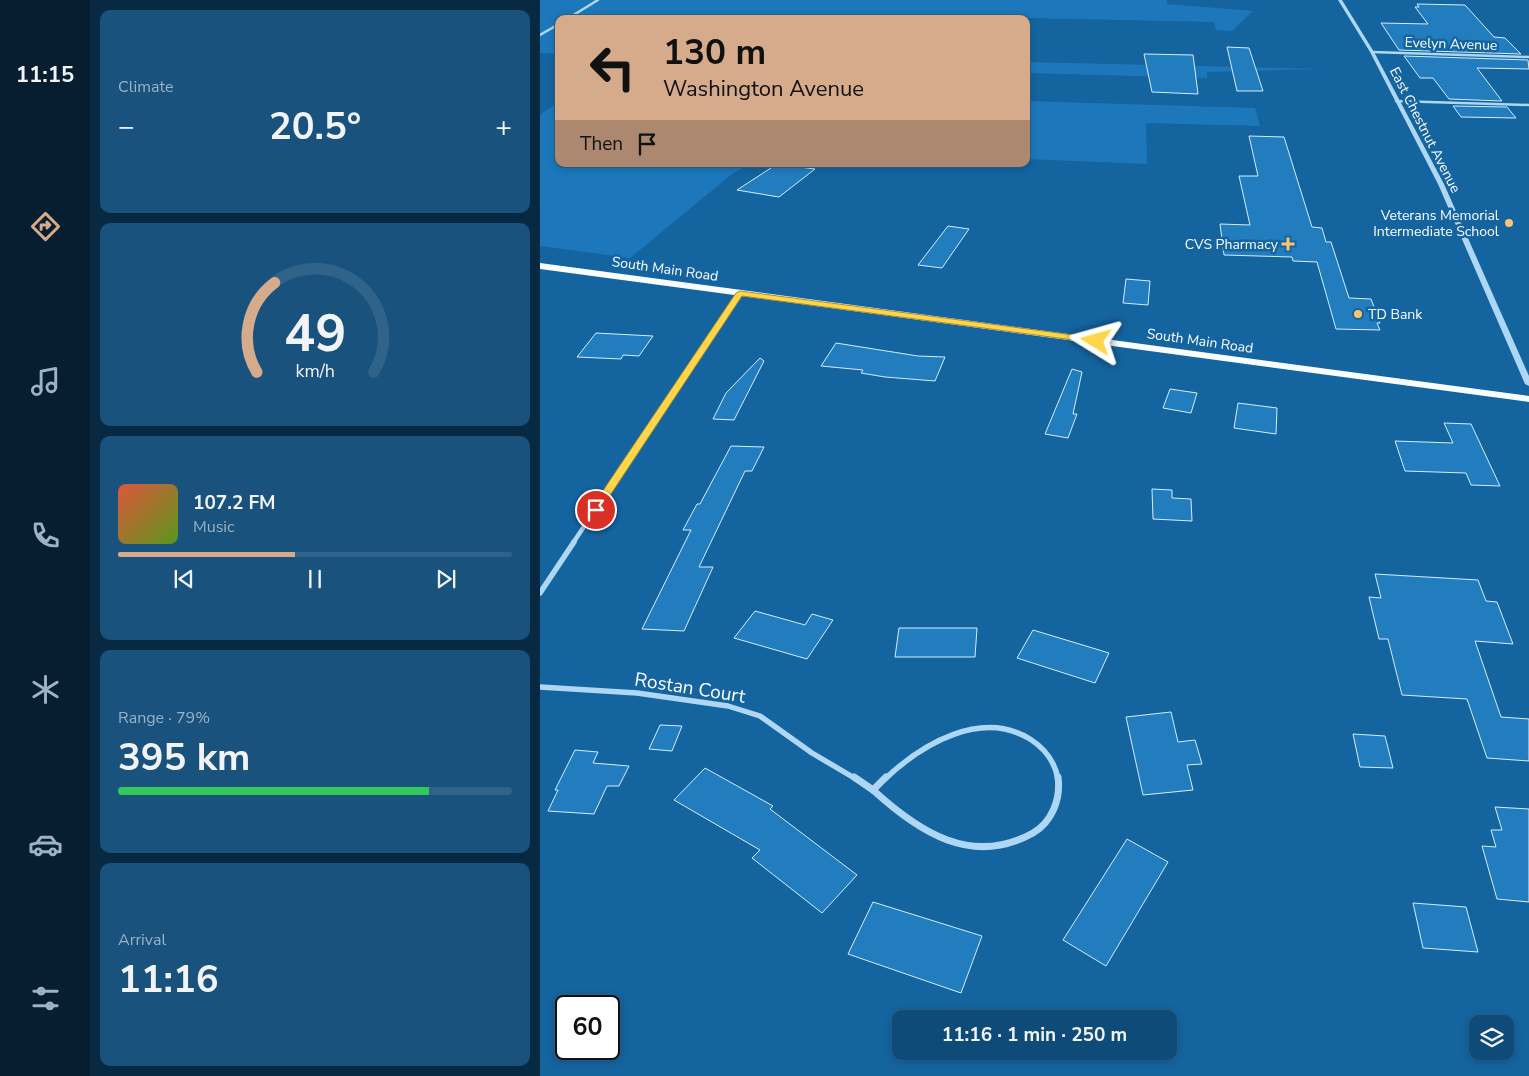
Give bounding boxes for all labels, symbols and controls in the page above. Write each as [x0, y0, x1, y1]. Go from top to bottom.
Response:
text: 130 m [663, 29, 766, 76]
street label: Evelyn Avenue [1404, 33, 1498, 55]
icon: left [580, 35, 645, 100]
text: 11:15 [16, 60, 74, 90]
street label: East Chestnut Avenue [1385, 64, 1465, 196]
text: Washington Avenue [663, 74, 864, 104]
text: Climate [118, 76, 173, 98]
text: 20.5° [269, 101, 361, 152]
text: − [118, 108, 135, 146]
text: + [495, 108, 512, 146]
icon: arrive [633, 130, 661, 158]
text: Then [580, 131, 623, 157]
place label: Veterans Memorial Intermediate School [1373, 206, 1500, 241]
icon: directions [28, 209, 63, 244]
marker: Veterans Memorial Intermediate School [1503, 217, 1515, 229]
place label: CVS Pharmacy [1185, 235, 1279, 254]
marker: CVS Pharmacy [1282, 238, 1294, 250]
street label: South Main Road [610, 252, 720, 286]
text: 49 [284, 298, 346, 369]
place label: TD Bank [1368, 305, 1423, 324]
marker: TD Bank [1352, 308, 1364, 320]
position arrow [1069, 314, 1121, 366]
street label: South Main Road [1145, 324, 1255, 358]
text: km/h [295, 359, 335, 383]
icon: music [28, 364, 63, 399]
pin [575, 489, 617, 531]
text: 107.2 FM [193, 490, 276, 516]
icon: arrive [582, 496, 610, 524]
text: Music [193, 516, 234, 538]
icon: phone [28, 518, 63, 553]
icon: previous [170, 565, 198, 593]
icon: pause [301, 565, 329, 593]
icon: next [432, 565, 460, 593]
street label: Rostan Court [633, 666, 748, 710]
icon: climate [28, 672, 63, 707]
text: Range · 79% [118, 707, 210, 729]
text: 395 km [118, 732, 250, 783]
icon: car [28, 827, 63, 862]
text: Arrival [118, 929, 166, 951]
text: 11:16 [118, 954, 219, 1005]
icon: filters [28, 981, 63, 1016]
speed limit sign: 60 [555, 995, 620, 1060]
map controls [1469, 1015, 1514, 1060]
button: layers [1469, 1015, 1514, 1060]
text: 11:16 · 1 min · 250 m [942, 1022, 1127, 1048]

